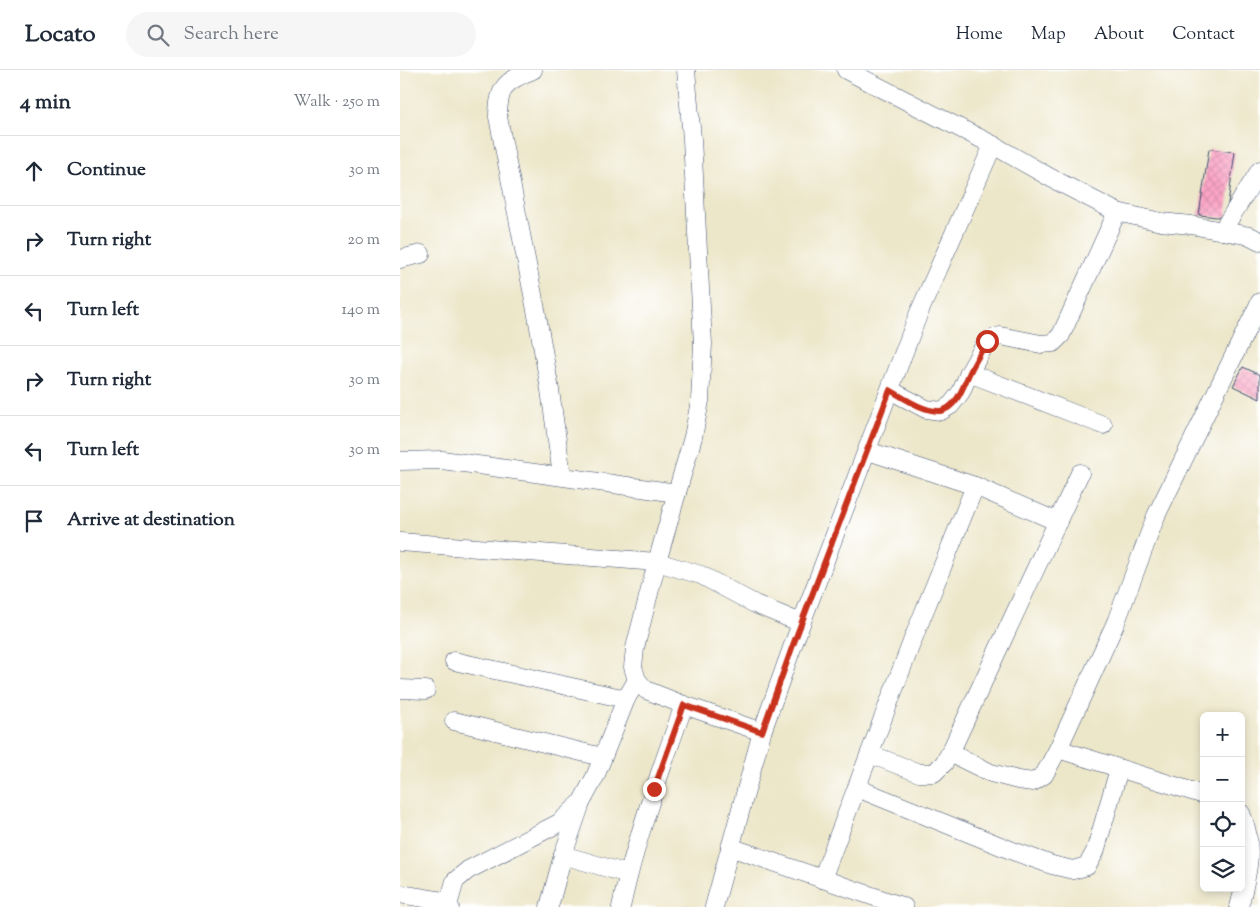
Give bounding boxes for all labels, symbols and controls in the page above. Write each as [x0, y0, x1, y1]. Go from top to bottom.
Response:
search box [126, 12, 476, 57]
text: Locato [25, 18, 96, 52]
icon: search [144, 21, 172, 49]
text: Search here [184, 21, 279, 48]
text: Home [956, 22, 1003, 48]
text: Map [1031, 22, 1066, 48]
text: About [1094, 22, 1144, 48]
text: Contact [1172, 22, 1235, 48]
text: 4 min [20, 88, 71, 118]
text: Walk · 250 m [294, 91, 380, 114]
icon: ahead [20, 157, 48, 185]
text: Continue [67, 157, 146, 184]
text: 30 m [349, 159, 380, 182]
icon: right [20, 227, 48, 255]
text: Turn right [67, 227, 151, 254]
text: 20 m [347, 229, 380, 252]
icon: left [20, 297, 48, 325]
text: Turn left [67, 297, 139, 324]
text: 140 m [342, 299, 380, 322]
route start [976, 330, 999, 353]
icon: right [20, 367, 48, 395]
text: Turn right [67, 367, 151, 394]
text: 30 m [349, 369, 380, 392]
icon: left [20, 437, 48, 465]
text: Turn left [67, 437, 139, 464]
text: 30 m [349, 439, 380, 462]
icon: arrive [20, 507, 48, 535]
text: Arrive at destination [67, 507, 235, 534]
map controls [1200, 712, 1245, 892]
button: + [1200, 712, 1245, 757]
button: − [1200, 757, 1245, 802]
route end [643, 778, 666, 801]
button: locate [1200, 802, 1245, 847]
button: layers [1200, 847, 1245, 892]

